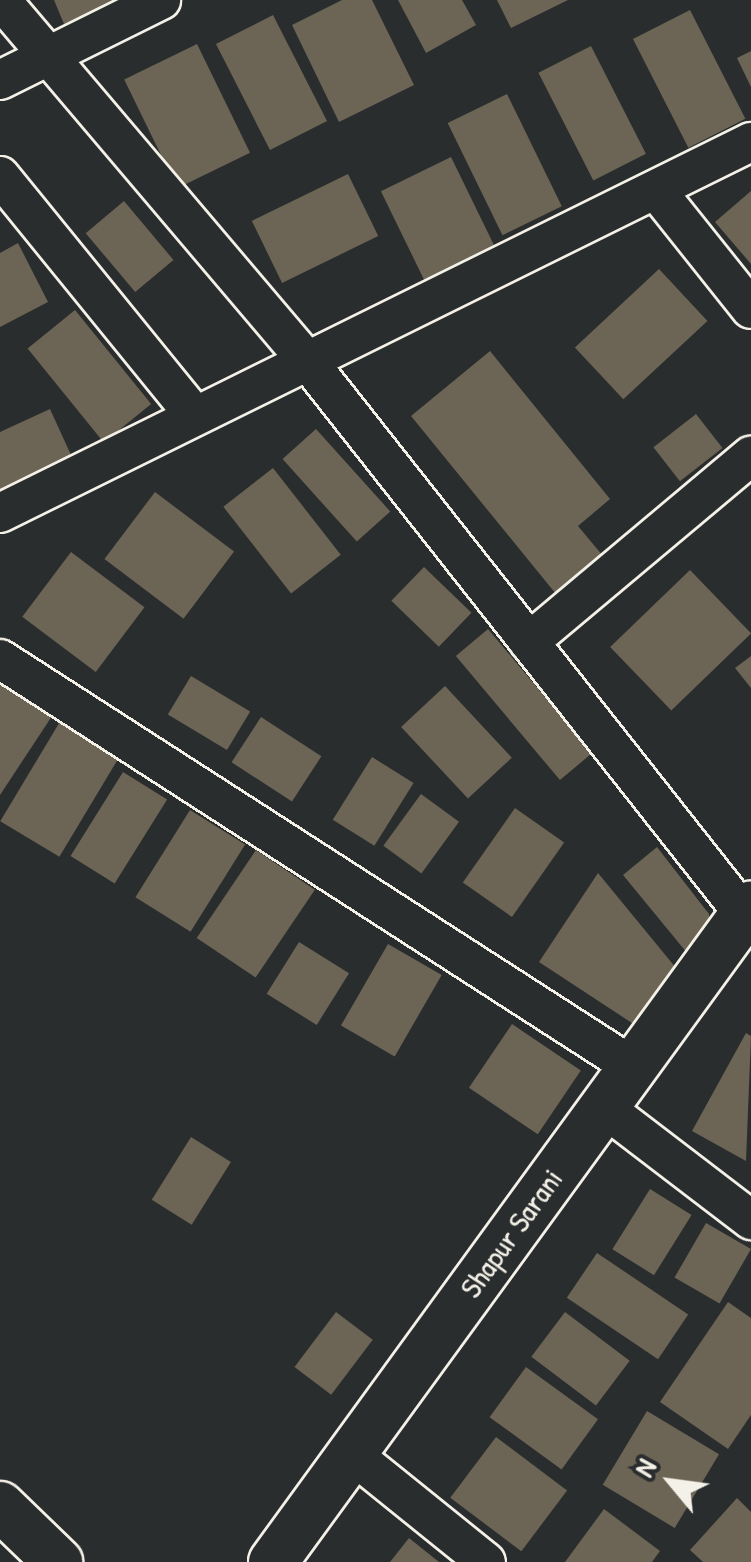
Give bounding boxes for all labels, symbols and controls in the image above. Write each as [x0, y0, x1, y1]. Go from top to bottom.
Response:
street label: Shapur Sarani [452, 1162, 570, 1304]
north arrow [621, 1432, 721, 1532]
text: N [625, 1452, 665, 1483]

